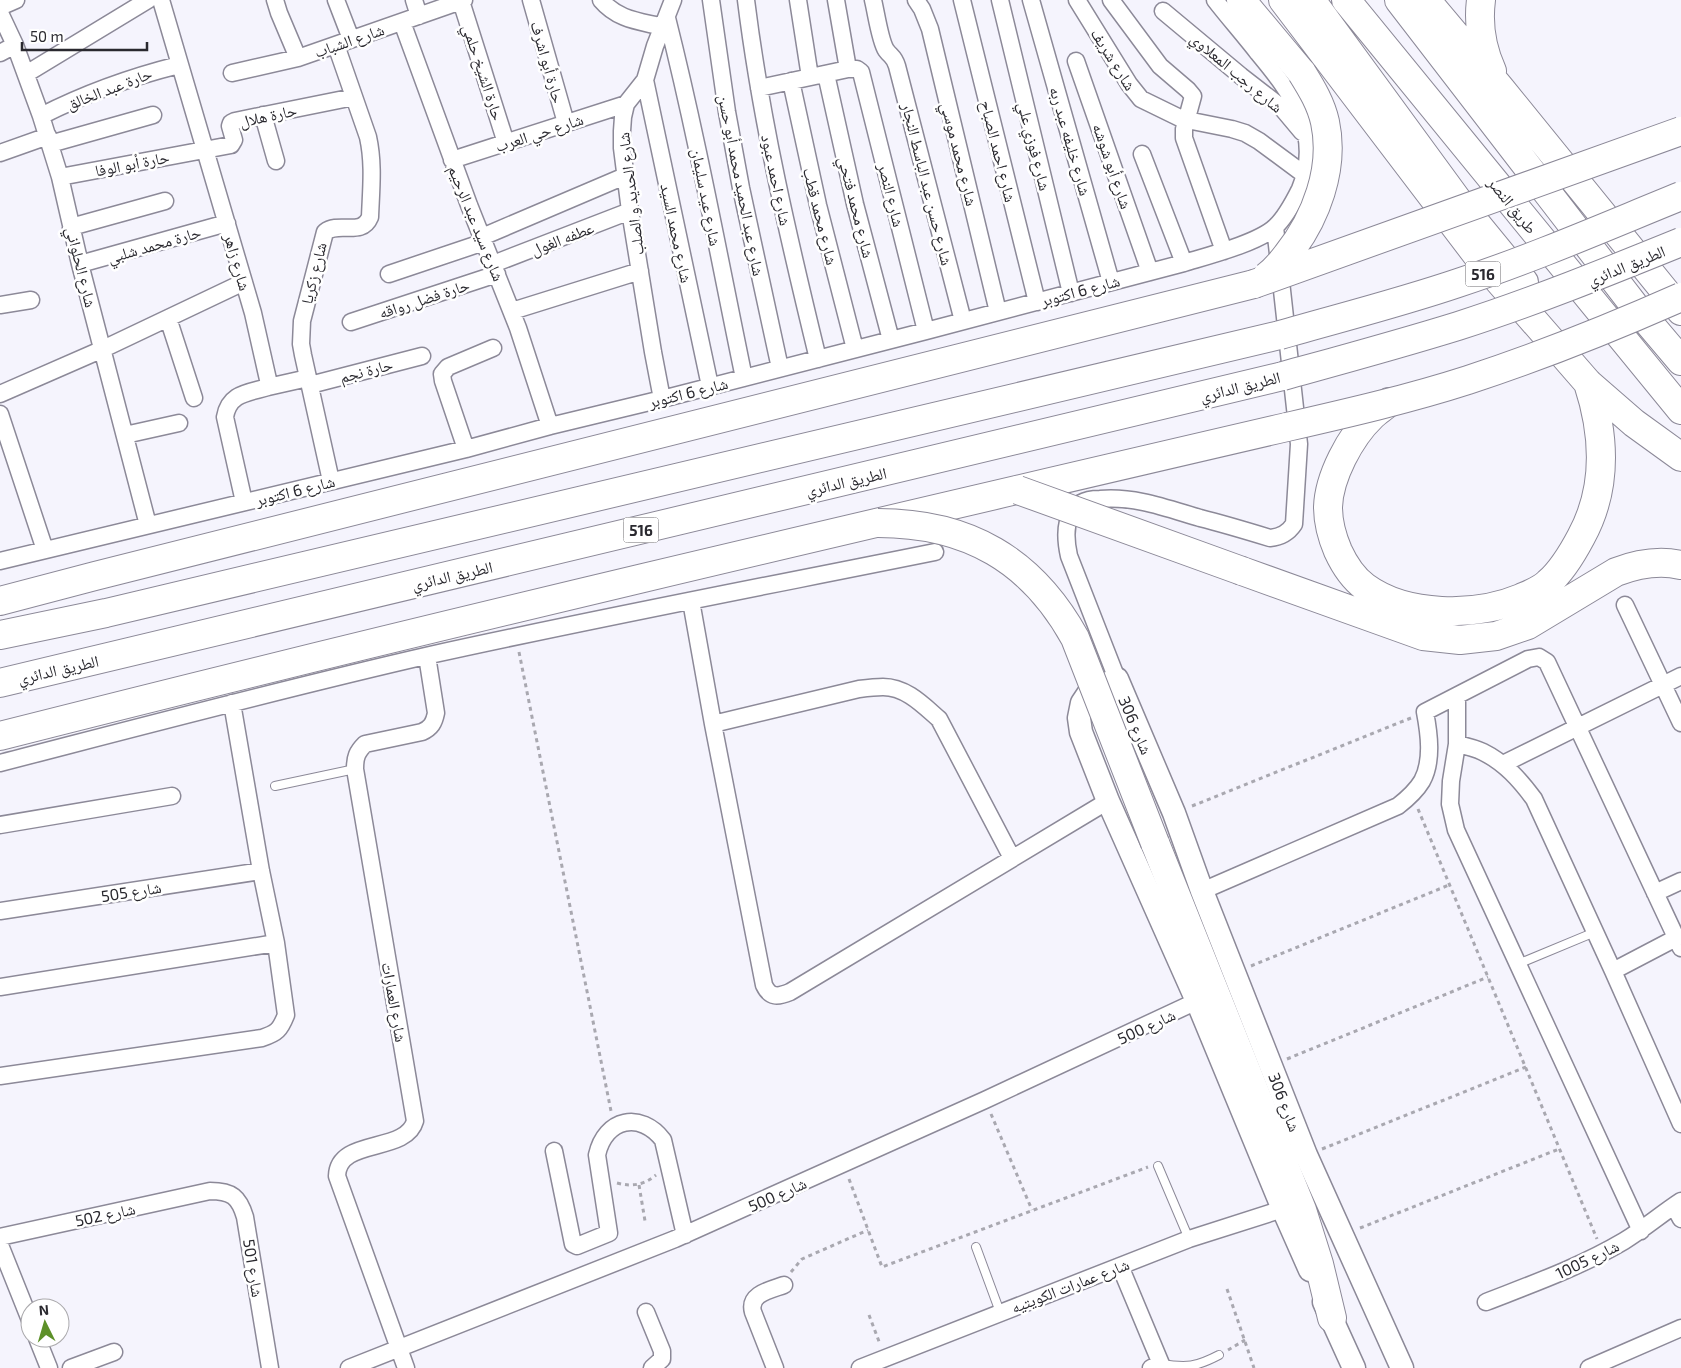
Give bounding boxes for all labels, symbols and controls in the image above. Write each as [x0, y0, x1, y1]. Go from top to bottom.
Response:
street label: شارع الشباب [311, 19, 387, 63]
street label: حارة أبو اشرف [526, 19, 569, 105]
scale bar [22, 20, 148, 52]
street label: حارة الشيخ حلمي [456, 22, 508, 124]
street label: شارع شريف [1086, 24, 1140, 95]
text: 50 m [30, 27, 64, 45]
street label: شارع رجب المعلاوي [1184, 28, 1287, 119]
street label: حارة عبد الخالق [64, 63, 155, 115]
street label: شارع خليفه عبد ربه [1044, 84, 1096, 198]
street label: شارع عبد الحميد محمد أبو حسن [713, 93, 769, 278]
street label: شارع احمد الصباح [975, 98, 1021, 204]
street label: حارة هلال [238, 100, 299, 132]
street label: شارع حسن عبد الباسط النجار [896, 100, 957, 268]
street label: شارع محمد موسي [934, 100, 982, 209]
street label: شارع فوزي علي [1011, 100, 1055, 193]
street label: شارع حي العرب [493, 109, 587, 159]
street label: شارع أبو شوشه [1088, 121, 1136, 212]
street label: شارع الحديد و الصلب [613, 131, 649, 257]
street label: شارع احمد عبود [756, 133, 796, 228]
street label: حارة أبو الوفا [93, 146, 171, 180]
street label: شارع عيد سليمان [686, 146, 726, 248]
street label: شارع محمد فتحي [831, 154, 879, 261]
street label: شارع النصر [873, 160, 909, 229]
street label: شارع سيد عبد الرحيم [443, 162, 509, 285]
street label: شارع محمد قطب [798, 165, 842, 267]
street label: طريق النصر [1482, 172, 1542, 238]
street label: شارع محمد السيد [655, 182, 697, 285]
street label: عطفه الغول [528, 217, 597, 261]
street label: حارة محمد شلبي [105, 222, 204, 270]
street label: شارع الحلواني [59, 225, 101, 310]
street label: شارع زاهر [219, 230, 255, 293]
street label: شارع زكريا [296, 240, 332, 306]
street label: الطريق الدائري [1584, 241, 1669, 293]
road number: 516 [1466, 262, 1500, 286]
street label: شارع 6 اكتوبر [1037, 270, 1122, 312]
street label: حارة فضل رواقه [376, 274, 472, 323]
street label: حارة نجم [337, 354, 395, 388]
street label: الطريق الدائري [1198, 367, 1283, 409]
street label: شارع 6 اكتوبر [645, 373, 730, 413]
street label: الطريق الدائري [804, 462, 889, 503]
street label: شارع 6 اكتوبر [252, 471, 337, 511]
road number: 516 [624, 518, 658, 542]
street label: الطريق الدائري [410, 556, 495, 597]
street label: الطريق الدائري [16, 650, 101, 691]
street label: شارع 306 [1113, 693, 1157, 758]
street label: شارع 505 [99, 877, 163, 907]
street label: شارع العمارات [377, 961, 411, 1044]
street label: شارع 500 [1114, 1004, 1179, 1049]
street label: شارع 306 [1263, 1070, 1305, 1135]
street label: شارع 500 [745, 1173, 810, 1217]
street label: شارع 502 [73, 1198, 137, 1232]
street label: شارع 1005 [1552, 1236, 1623, 1284]
street label: شارع 501 [238, 1238, 268, 1299]
street label: شارع عمارات الكويتيه [1008, 1254, 1132, 1318]
north arrow [20, 1298, 70, 1348]
text: N [38, 1301, 50, 1318]

